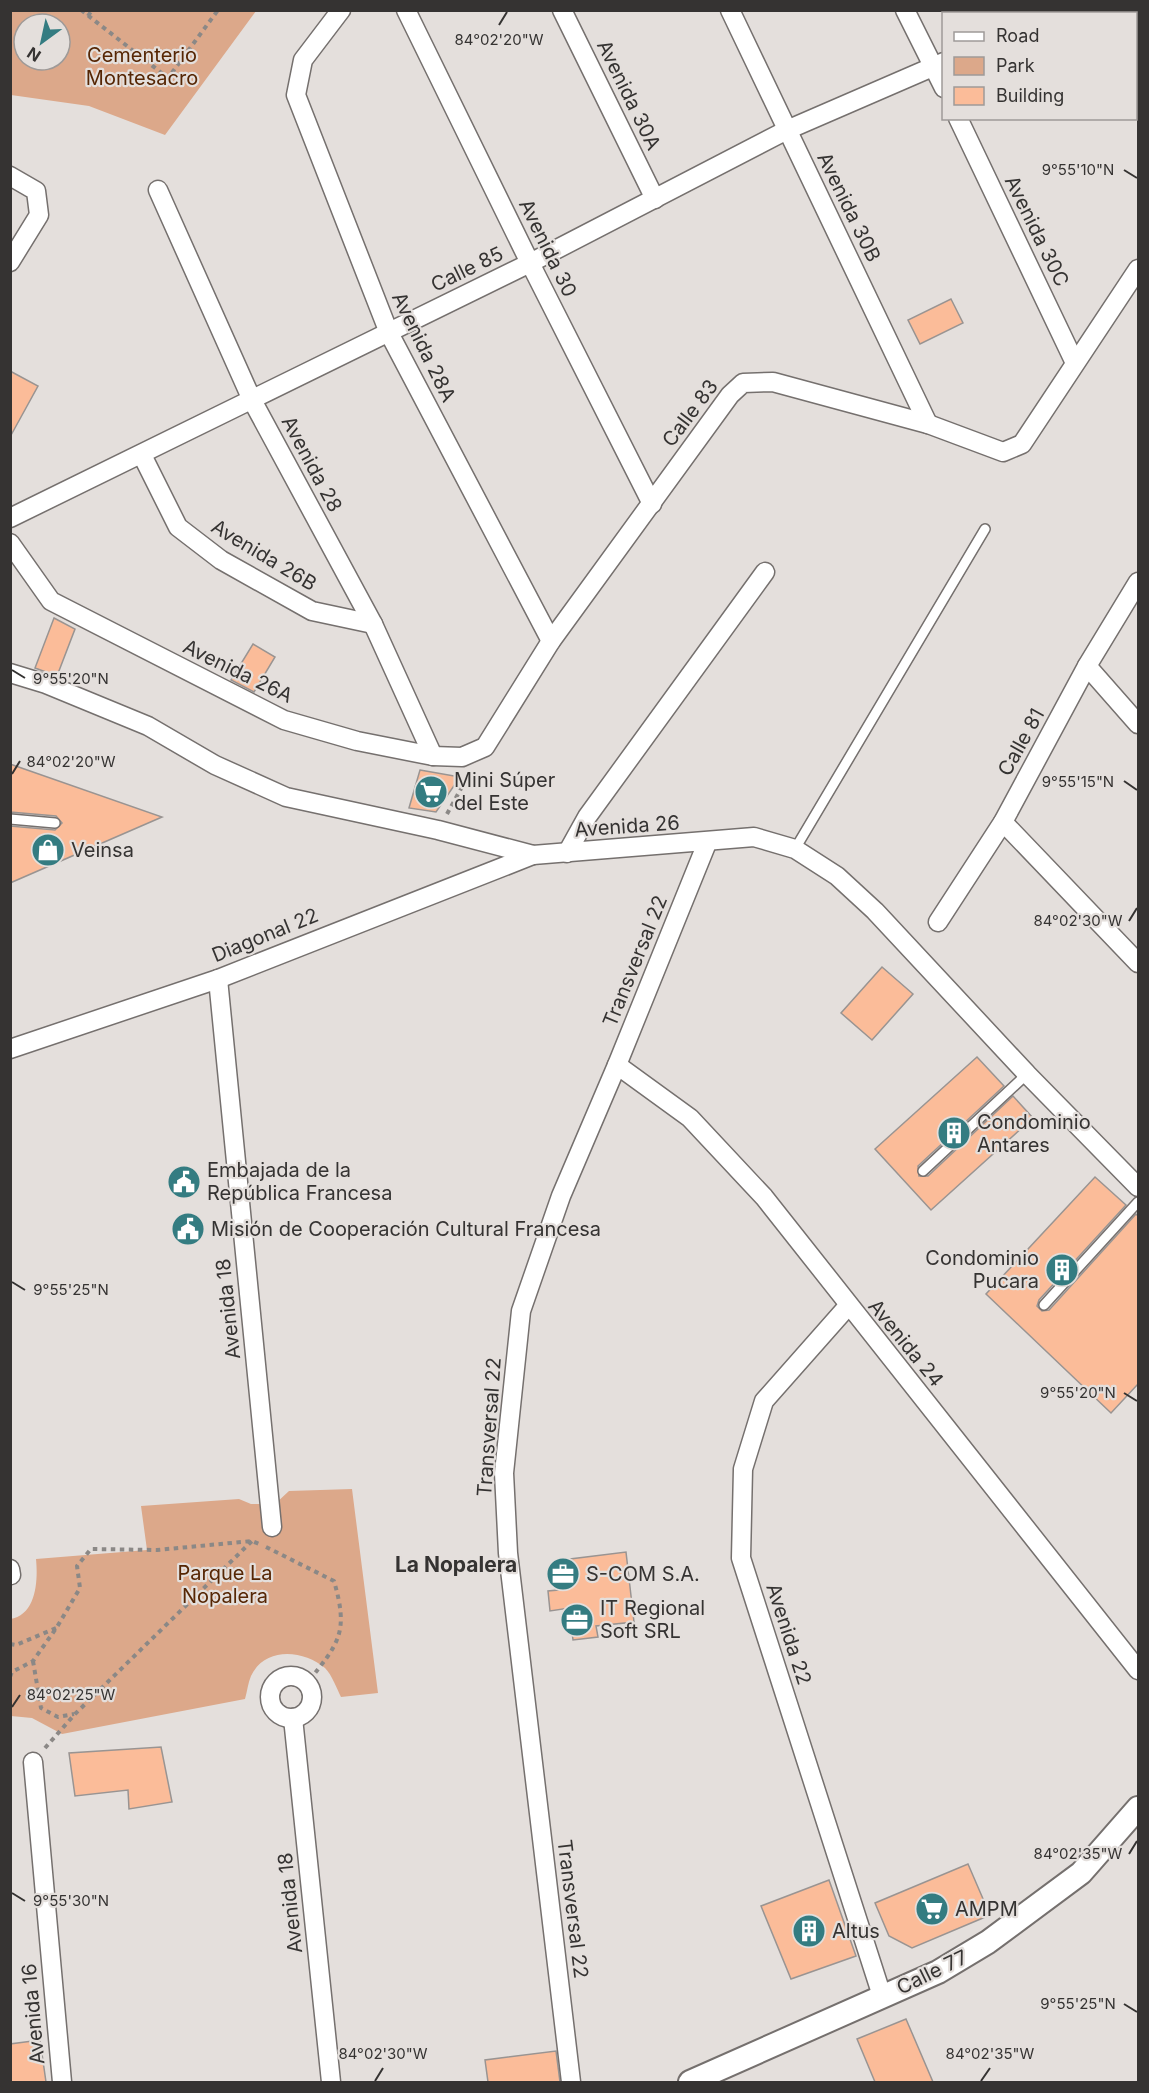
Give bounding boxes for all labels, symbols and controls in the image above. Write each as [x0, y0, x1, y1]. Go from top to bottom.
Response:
north arrow [12, 12, 72, 72]
legend [942, 12, 1137, 120]
text: Road [996, 25, 1039, 46]
text: 84°02'20"W [455, 30, 544, 49]
street label: Avenida 30A [592, 36, 666, 154]
text: N [23, 43, 44, 66]
park label: Cementerio Montesacro [86, 43, 198, 90]
text: Park [996, 55, 1035, 76]
text: Building [996, 85, 1064, 106]
street label: Avenida 30B [812, 148, 886, 266]
text: 9°55'10"N [1042, 160, 1114, 179]
street label: Avenida 30C [1000, 172, 1074, 290]
street label: Avenida 30 [514, 195, 582, 301]
street label: Calle 85 [427, 241, 507, 297]
street label: Avenida 28A [387, 288, 461, 406]
street label: Calle 83 [657, 375, 723, 451]
street label: Avenida 28 [277, 412, 347, 516]
street label: Avenida 26B [207, 514, 321, 596]
street label: Avenida 26A [179, 634, 297, 708]
text: 9°55'20"N [33, 669, 109, 688]
street label: Calle 81 [993, 704, 1049, 780]
text: 84°02'20"W [27, 752, 116, 771]
place label: Mini Súper del Este [454, 768, 556, 815]
text: 9°55'15"N [1042, 772, 1114, 791]
supermarket icon: Mini Súper del Este [413, 774, 449, 810]
street label: Avenida 26 [574, 810, 680, 842]
shop icon: Veinsa [30, 832, 66, 868]
place label: Veinsa [71, 838, 134, 862]
street label: Transversal 22 [598, 892, 672, 1030]
street label: Diagonal 22 [208, 903, 322, 967]
text: 84°02'30"W [1033, 911, 1123, 930]
place label: Condominio Antares [977, 1110, 1091, 1157]
building icon: Condominio Antares [936, 1115, 972, 1151]
place label: Embajada de la República Francesa [207, 1158, 392, 1205]
public building icon: Embajada de la República Francesa [166, 1164, 202, 1200]
public building icon: Misión de Cooperación Cultural Francesa [170, 1211, 206, 1247]
place label: Misión de Cooperación Cultural Francesa [211, 1217, 601, 1241]
place label: Condominio Pucara [925, 1246, 1039, 1293]
building icon: Condominio Pucara [1044, 1252, 1080, 1288]
street label: Avenida 18 [211, 1257, 245, 1361]
text: 9°55'25"N [33, 1280, 109, 1299]
street label: Avenida 24 [863, 1294, 949, 1392]
street label: Transversal 22 [472, 1357, 506, 1497]
text: 9°55'20"N [1040, 1383, 1116, 1402]
district label: La Nopalera [395, 1552, 517, 1577]
office icon: S-COM S.A. [545, 1556, 581, 1592]
park label: Parque La Nopalera [177, 1561, 273, 1608]
place label: S-COM S.A. [586, 1562, 700, 1586]
street label: Avenida 22 [761, 1580, 817, 1688]
place label: IT Regional Soft SRL [600, 1596, 705, 1643]
office icon: IT Regional Soft SRL [559, 1602, 595, 1638]
text: 84°02'25"W [27, 1685, 116, 1704]
street label: Transversal 22 [553, 1838, 593, 1980]
text: 84°02'35"W [1034, 1844, 1123, 1863]
street label: Avenida 18 [273, 1851, 307, 1955]
text: 9°55'30"N [33, 1891, 109, 1910]
supermarket icon: AMPM [914, 1891, 950, 1927]
place label: AMPM [955, 1897, 1018, 1921]
building icon: Altus [791, 1913, 827, 1949]
place label: Altus [832, 1919, 880, 1943]
street label: Calle 77 [893, 1945, 971, 1999]
street label: Avenida 16 [17, 1963, 49, 2065]
text: 9°55'25"N [1040, 1994, 1116, 2013]
text: 84°02'30"W [338, 2044, 428, 2063]
text: 84°02'35"W [946, 2044, 1035, 2063]

